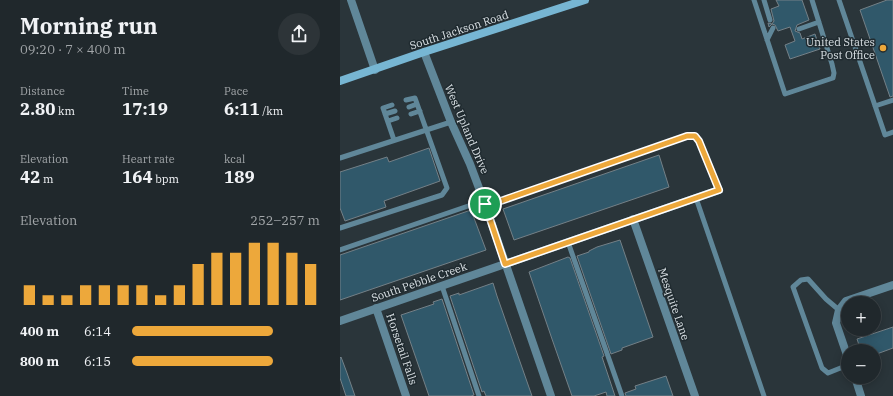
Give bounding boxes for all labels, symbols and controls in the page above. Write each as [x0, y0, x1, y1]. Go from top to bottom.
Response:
street label: South Jackson Road [408, 7, 511, 53]
text: Morning run [20, 11, 158, 40]
button: share [278, 13, 320, 55]
place label: United States Post Office [806, 35, 875, 62]
text: 09:20 · 7 × 400 m [20, 41, 126, 58]
marker: United States Post Office [878, 43, 888, 53]
street label: West Upland Drive [442, 82, 492, 176]
text: Distance [20, 84, 65, 98]
text: Time [122, 84, 149, 98]
text: Pace [224, 84, 248, 98]
text: 2.80 [20, 98, 55, 120]
text: 17:19 [122, 98, 168, 120]
text: 6:11 [224, 98, 260, 120]
text: km [55, 104, 75, 118]
text: /km [260, 104, 283, 118]
text: Elevation [20, 152, 68, 166]
text: Heart rate [122, 152, 175, 166]
text: kcal [224, 152, 245, 166]
text: 42 [20, 166, 40, 188]
text: 164 [122, 166, 153, 188]
text: 189 [224, 166, 255, 188]
text: m [40, 172, 53, 186]
text: bpm [153, 172, 179, 186]
pin [468, 187, 502, 221]
icon: arrive [474, 193, 496, 215]
text: Elevation [20, 212, 77, 229]
text: 252–257 m [250, 212, 320, 229]
street label: South Pebble Creek [369, 259, 469, 305]
street label: Mesquite Lane [655, 266, 693, 342]
map controls [841, 296, 881, 384]
button: + [841, 296, 881, 336]
street label: Horsetail Falls [383, 311, 421, 387]
text: 400 m [20, 323, 59, 340]
text: 6:14 [84, 323, 111, 340]
button: − [841, 344, 881, 384]
text: 800 m [20, 353, 59, 370]
text: 6:15 [84, 353, 111, 370]

